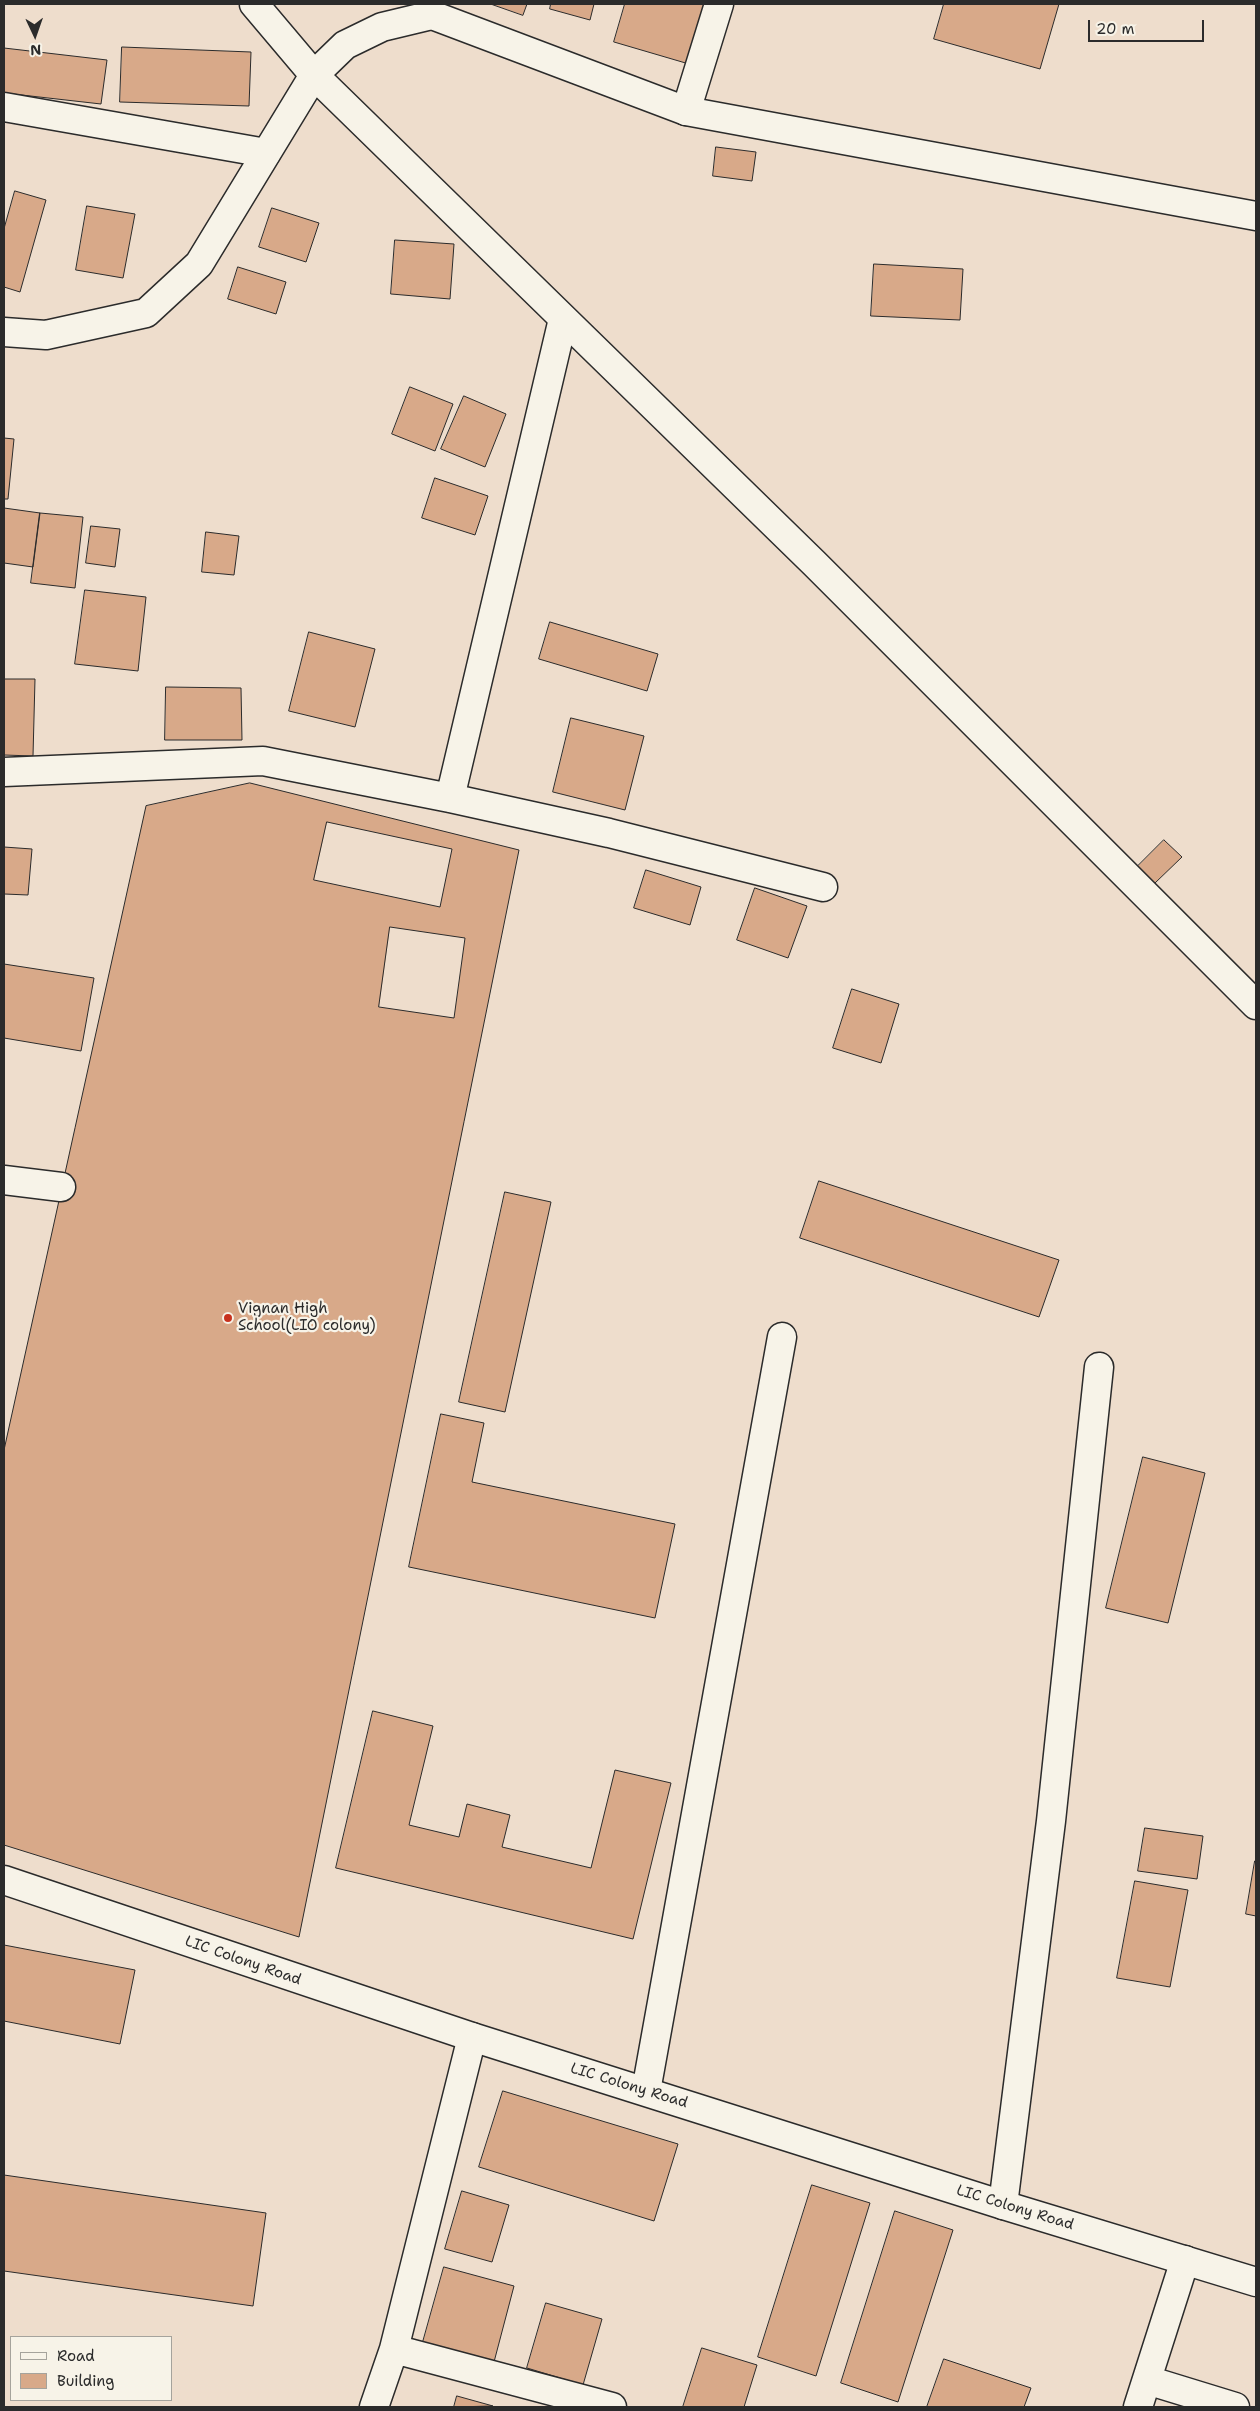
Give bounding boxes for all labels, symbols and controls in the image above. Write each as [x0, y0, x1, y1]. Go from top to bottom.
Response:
north arrow [10, 10, 60, 60]
scale bar [1090, 10, 1206, 42]
text: 20 m [1096, 19, 1135, 39]
text: N [30, 41, 42, 59]
place label: Vignan High School(LIO colony) [238, 1300, 376, 1335]
marker: Vignan High School(LIO colony) [222, 1312, 234, 1324]
street label: LIC Colony Road [182, 1933, 304, 1989]
street label: LIC Colony Road [568, 2060, 690, 2112]
street label: LIC Colony Road [954, 2182, 1076, 2234]
legend [10, 2336, 172, 2401]
text: Road [57, 2346, 95, 2366]
text: Building [57, 2371, 114, 2391]

